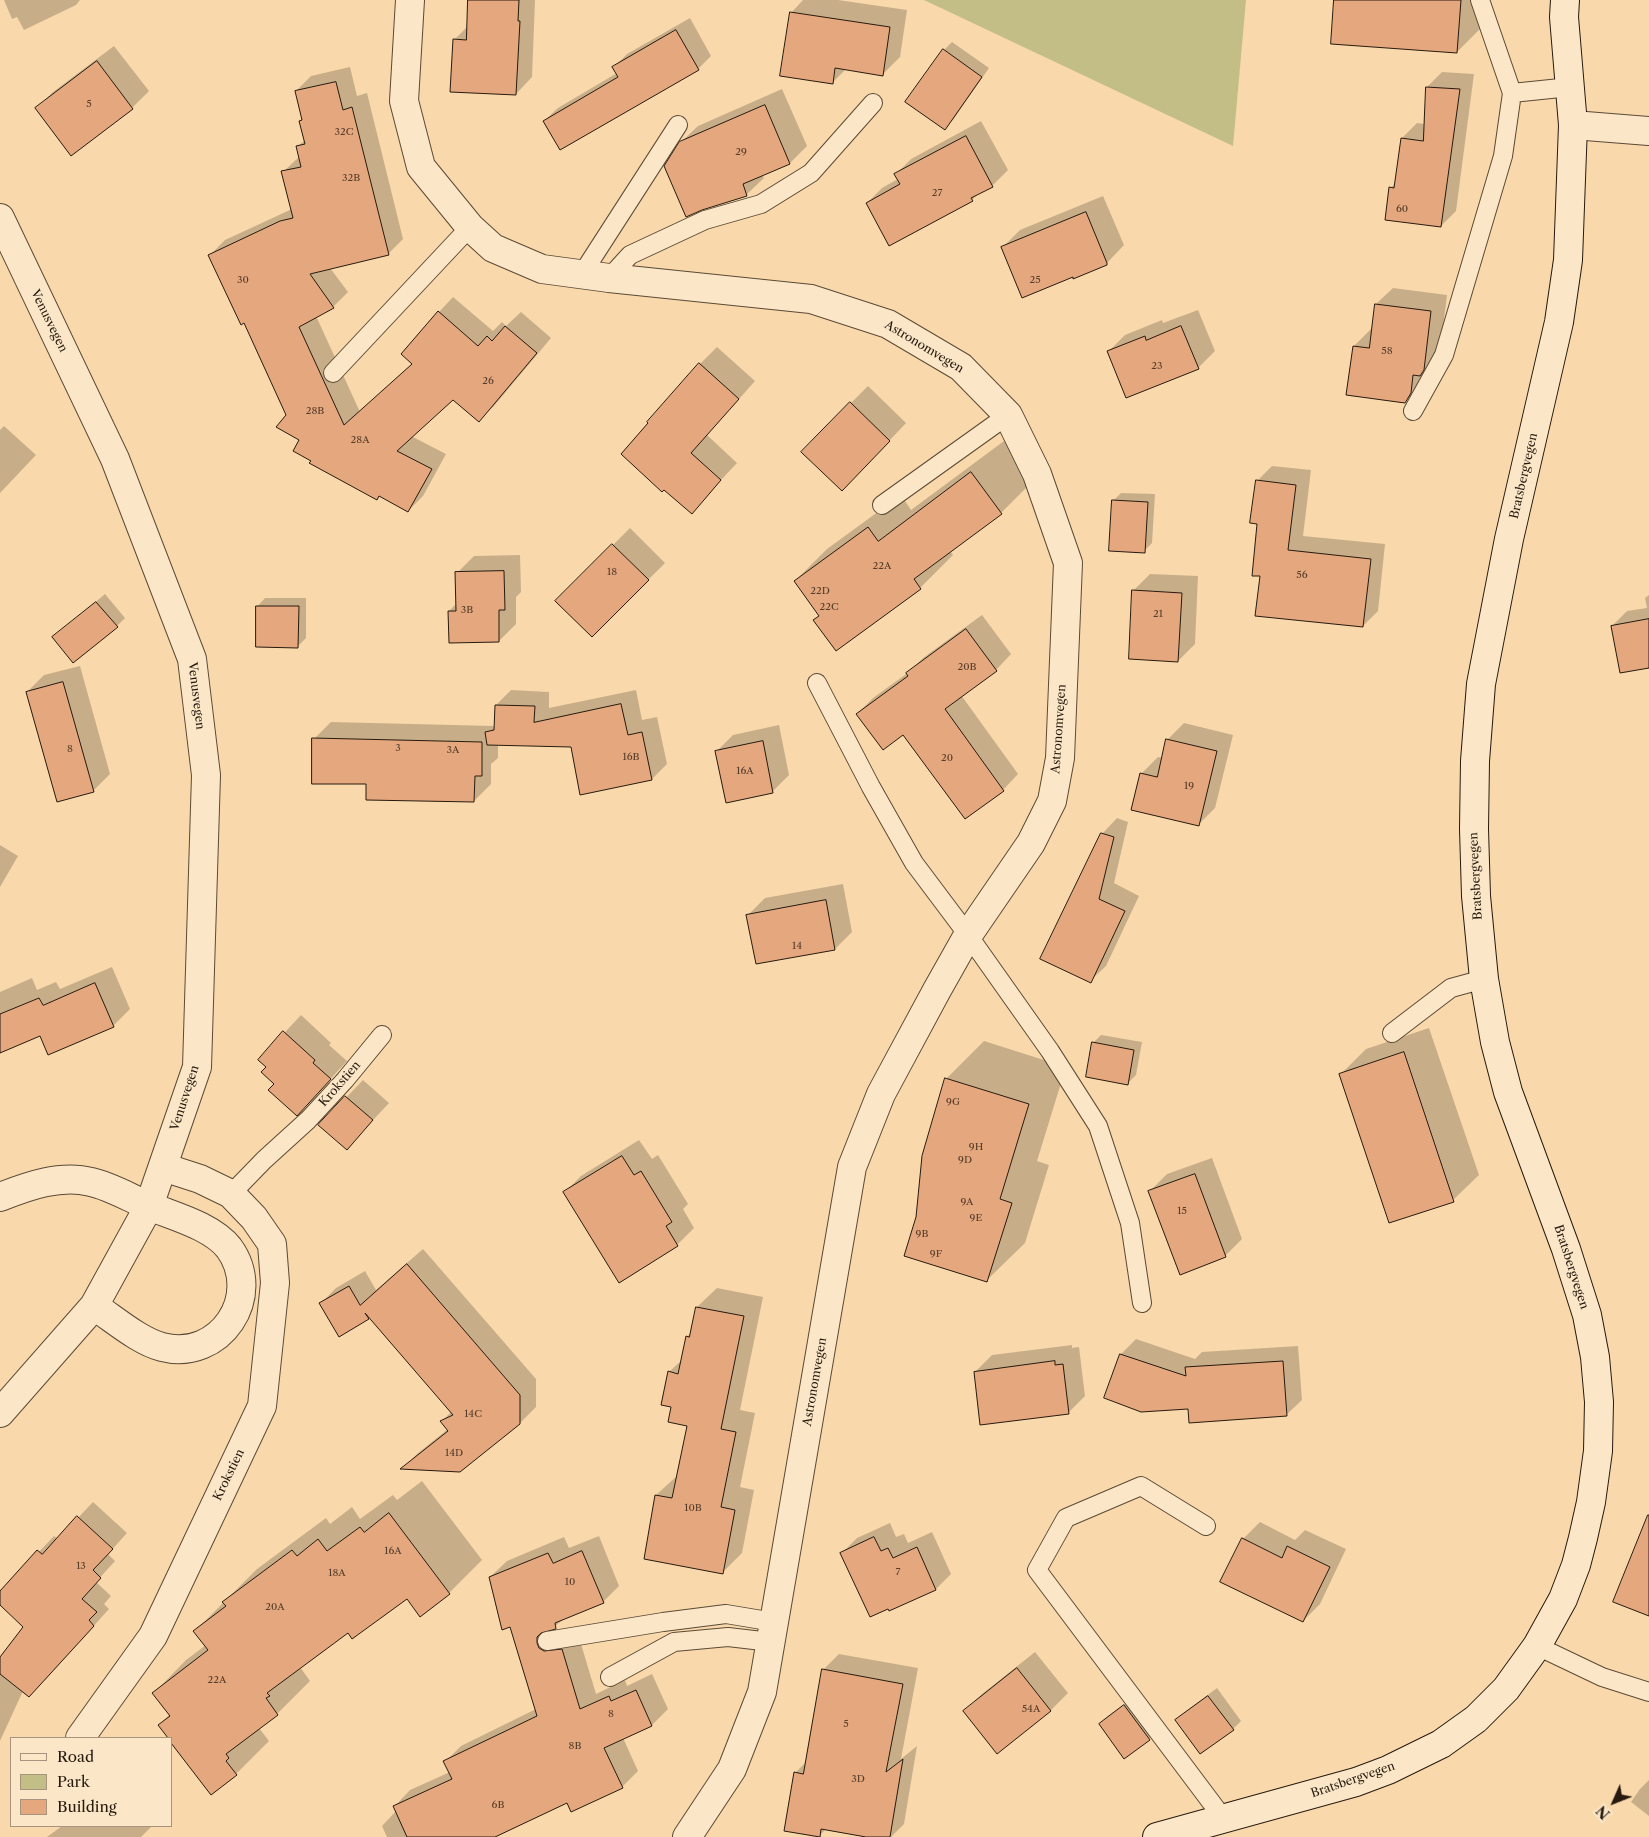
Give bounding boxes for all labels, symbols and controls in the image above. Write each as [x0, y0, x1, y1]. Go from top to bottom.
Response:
house number: 5 [86, 98, 92, 110]
house number: 32C [335, 126, 353, 138]
house number: 29 [735, 146, 747, 158]
house number: 32B [342, 172, 360, 184]
house number: 27 [932, 187, 942, 199]
house number: 60 [1396, 203, 1408, 215]
house number: 30 [237, 274, 249, 286]
house number: 25 [1029, 274, 1041, 286]
street label: Venusvegen [28, 287, 70, 355]
street label: Astronomvegen [882, 318, 966, 376]
house number: 58 [1381, 345, 1393, 357]
house number: 23 [1151, 360, 1163, 372]
house number: 26 [482, 375, 494, 387]
house number: 28B [306, 405, 324, 417]
street label: Bratsbergvegen [1507, 432, 1541, 520]
house number: 28A [350, 434, 370, 446]
house number: 22A [873, 560, 891, 572]
house number: 18 [607, 566, 617, 578]
house number: 56 [1296, 569, 1308, 581]
house number: 22D [810, 585, 830, 597]
house number: 22C [819, 601, 839, 613]
house number: 3B [461, 604, 473, 616]
house number: 21 [1153, 608, 1163, 620]
street label: Venusvegen [185, 661, 207, 731]
house number: 20B [957, 661, 977, 673]
street label: Astronomvegen [1049, 684, 1069, 774]
house number: 3 [395, 742, 401, 754]
house number: 8 [67, 743, 73, 755]
house number: 3A [447, 744, 459, 756]
house number: 16B [622, 751, 640, 763]
house number: 20 [941, 752, 953, 764]
house number: 16A [736, 765, 754, 777]
house number: 19 [1184, 780, 1194, 792]
street label: Bratsbergvegen [1467, 832, 1485, 920]
house number: 14 [792, 940, 802, 952]
street label: Krokstien [316, 1058, 364, 1110]
street label: Venusvegen [168, 1064, 202, 1132]
house number: 9G [946, 1096, 960, 1108]
house number: 9H [969, 1141, 983, 1153]
house number: 9D [958, 1154, 972, 1166]
house number: 9A [961, 1196, 973, 1208]
house number: 15 [1177, 1205, 1187, 1217]
house number: 9E [970, 1212, 982, 1224]
street label: Bratsbergvegen [1551, 1223, 1591, 1311]
house number: 9B [916, 1228, 928, 1240]
house number: 9F [930, 1248, 942, 1260]
street label: Astronomvegen [800, 1337, 830, 1427]
house number: 14C [464, 1408, 482, 1420]
street label: Krokstien [210, 1447, 248, 1503]
house number: 14D [445, 1447, 463, 1459]
house number: 10B [684, 1502, 702, 1514]
house number: 16A [384, 1545, 402, 1557]
house number: 13 [76, 1560, 86, 1572]
house number: 7 [896, 1566, 900, 1578]
house number: 18A [328, 1567, 346, 1579]
house number: 10 [565, 1576, 575, 1588]
house number: 20A [265, 1601, 285, 1613]
house number: 22A [208, 1674, 226, 1686]
house number: 54A [1022, 1703, 1040, 1715]
house number: 8 [608, 1708, 614, 1720]
house number: 5 [843, 1718, 849, 1730]
legend [10, 1737, 172, 1827]
house number: 8B [569, 1740, 581, 1752]
text: Road [57, 1747, 94, 1766]
street label: Bratsbergvegen [1309, 1759, 1397, 1801]
text: Park [57, 1772, 90, 1791]
house number: 3D [851, 1773, 865, 1785]
north arrow [1589, 1777, 1639, 1827]
text: Building [57, 1797, 117, 1816]
house number: 6B [492, 1799, 504, 1811]
text: N [1593, 1802, 1614, 1823]

